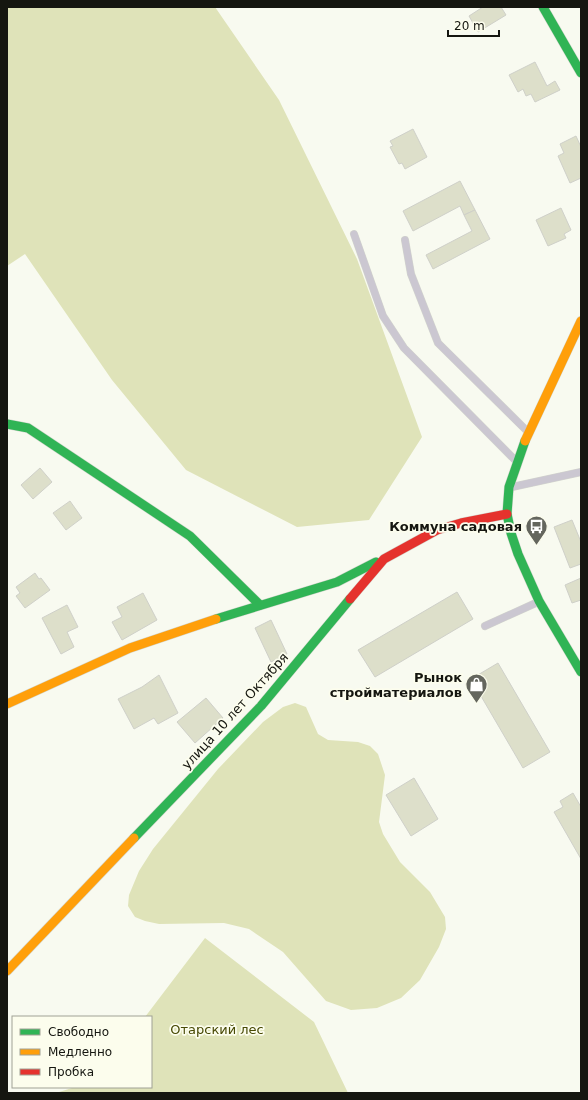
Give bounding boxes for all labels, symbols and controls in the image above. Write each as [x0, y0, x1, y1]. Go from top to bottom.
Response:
scale bar [448, 12, 499, 38]
text: 20 m [454, 19, 485, 33]
bus stop icon: Коммуна садовая [524, 513, 550, 546]
place label: Коммуна садовая [389, 519, 522, 534]
street label: улица 10 лет Октября [179, 650, 291, 772]
place label: Рынок стройматериалов [330, 670, 462, 700]
shop icon: Рынок стройматериалов [464, 671, 490, 704]
legend [12, 1016, 152, 1088]
park label: Отарский лес [170, 1022, 264, 1037]
text: Свободно [48, 1025, 109, 1039]
text: Медленно [48, 1045, 112, 1059]
text: Пробка [48, 1065, 94, 1079]

